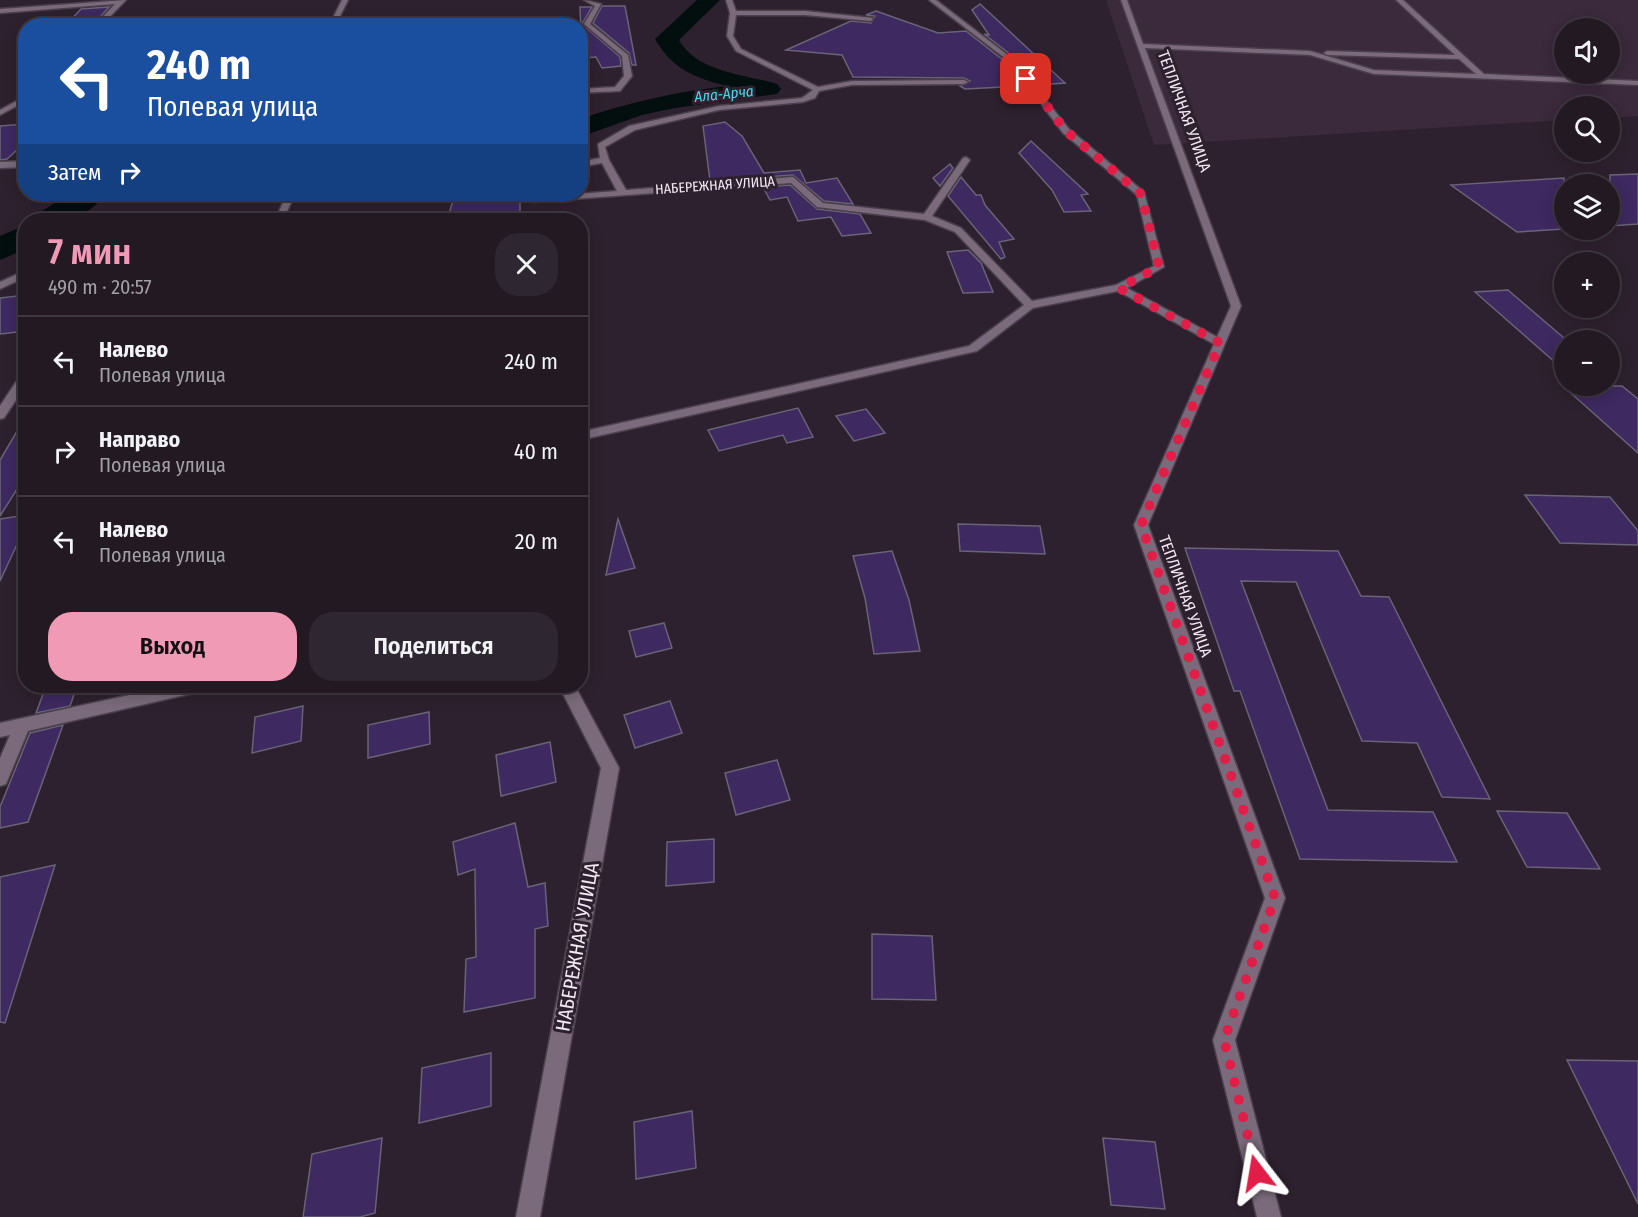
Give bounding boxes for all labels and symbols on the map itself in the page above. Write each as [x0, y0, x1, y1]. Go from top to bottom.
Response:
street label: ТЕПЛИЧНАЯ УЛИЦА [1154, 48, 1215, 175]
pin [1000, 53, 1051, 104]
water label: Ала-Арча [693, 82, 755, 106]
street label: НАБЕРЕЖНАЯ УЛИЦА [655, 173, 776, 198]
street label: ТЕПЛИЧНАЯ УЛИЦА [1155, 533, 1216, 660]
street label: НАБЕРЕЖНАЯ УЛИЦА [550, 860, 604, 1033]
position arrow [1225, 1141, 1289, 1205]

